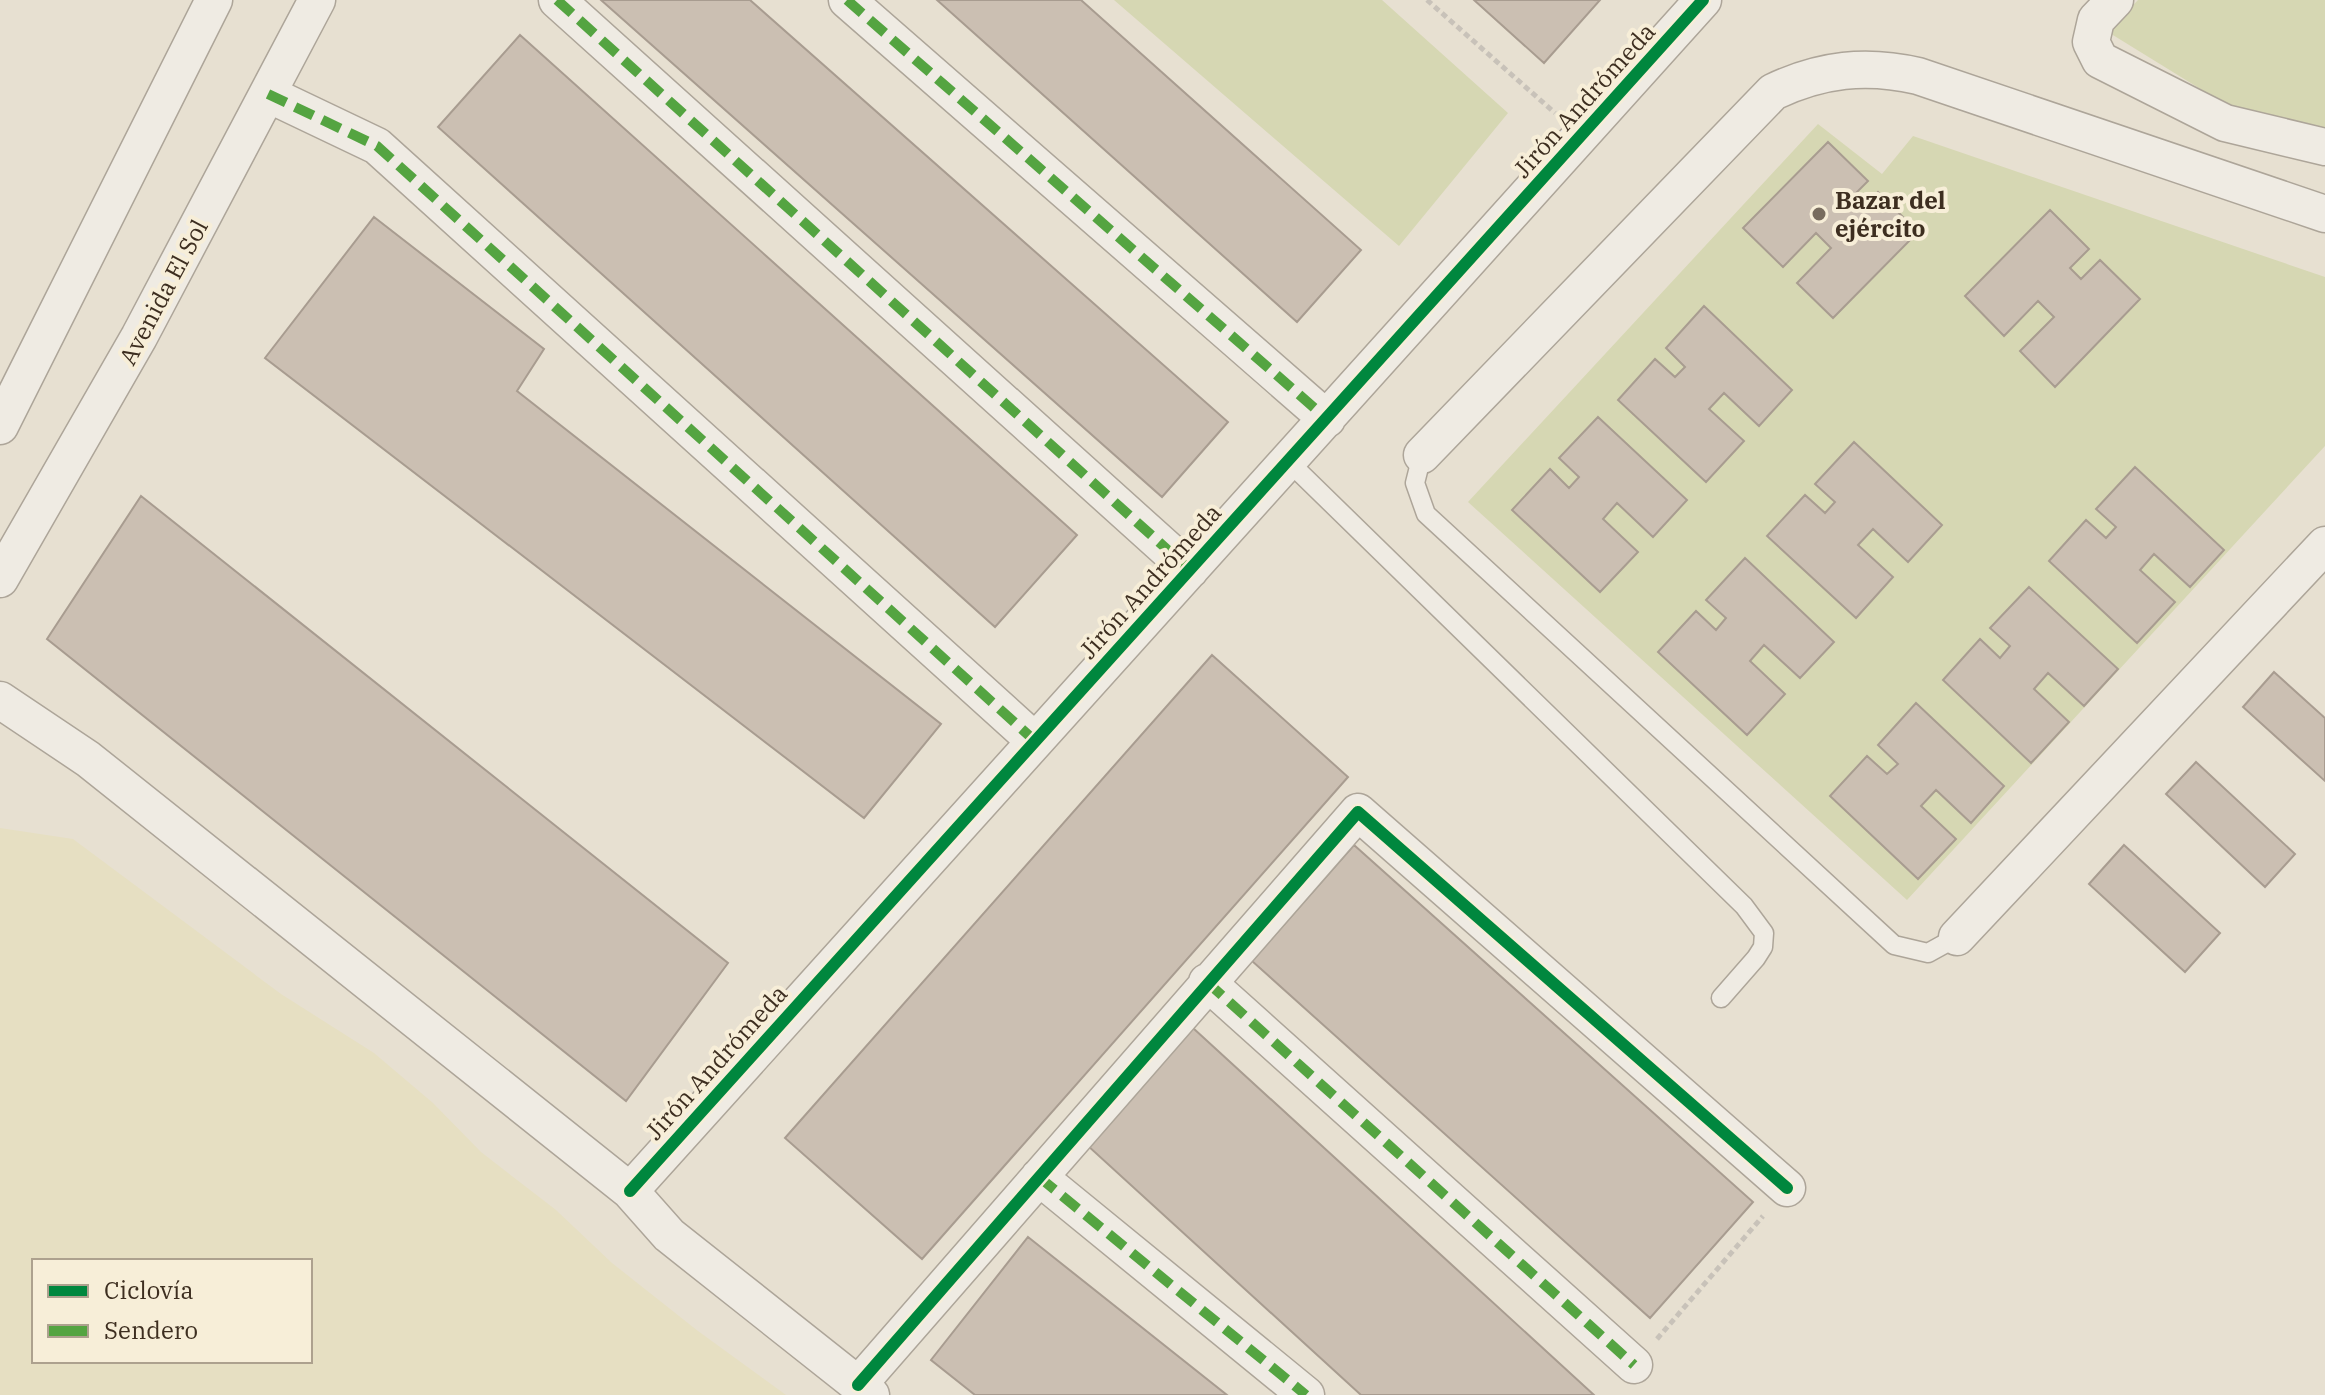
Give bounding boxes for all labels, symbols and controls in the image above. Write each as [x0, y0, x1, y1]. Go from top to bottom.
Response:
street label: Jirón Andrómeda [1506, 16, 1662, 184]
place label: Bazar del ejército [1835, 184, 1946, 244]
marker: Bazar del ejército [1810, 205, 1828, 223]
street label: Avenida El Sol [111, 214, 215, 370]
street label: Jirón Andrómeda [1072, 497, 1228, 665]
street label: Jirón Andrómeda [638, 978, 794, 1146]
legend [32, 1259, 312, 1363]
text: Ciclovía [104, 1274, 194, 1306]
text: Sendero [104, 1314, 198, 1346]

